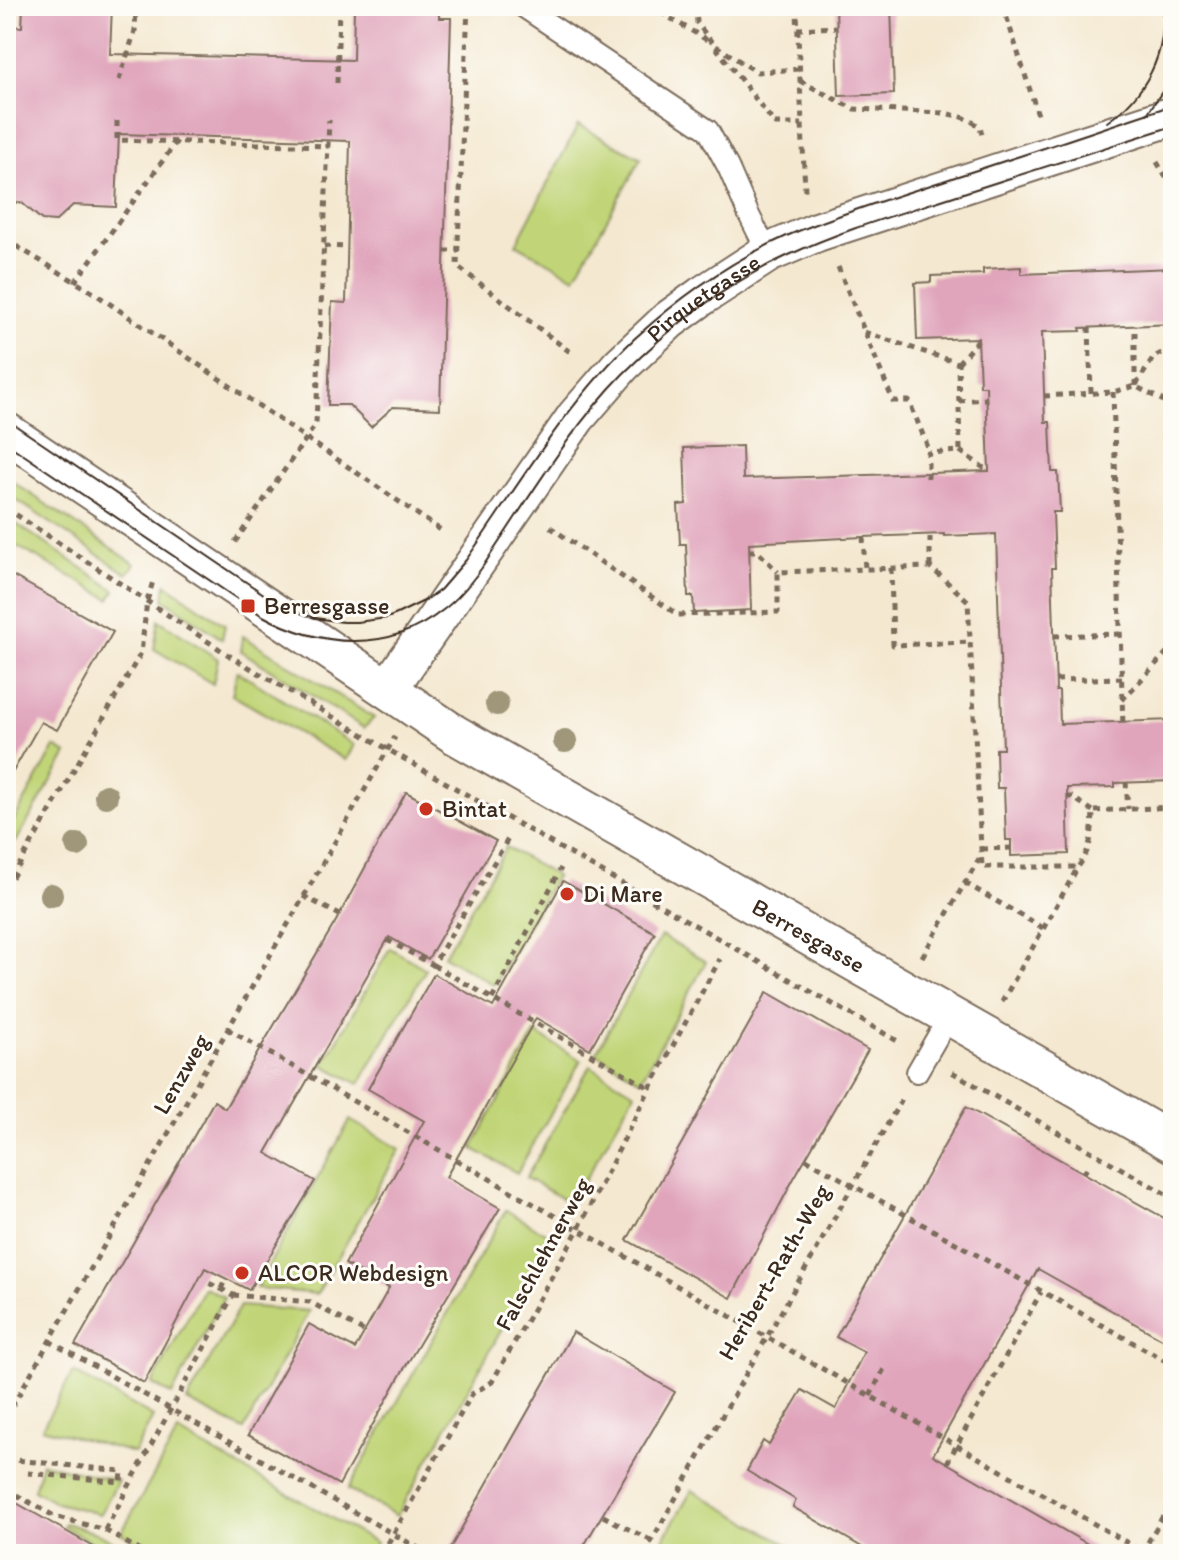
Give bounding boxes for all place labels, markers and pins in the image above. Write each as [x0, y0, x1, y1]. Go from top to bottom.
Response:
place label: Berresgasse [264, 591, 389, 620]
marker: Berresgasse [239, 597, 257, 615]
place label: Bintat [442, 794, 507, 823]
marker: Bintat [417, 800, 435, 818]
place label: Di Mare [583, 879, 663, 908]
marker: Di Mare [558, 885, 576, 903]
place label: ALCOR Webdesign [258, 1258, 449, 1287]
marker: ALCOR Webdesign [233, 1264, 251, 1282]

